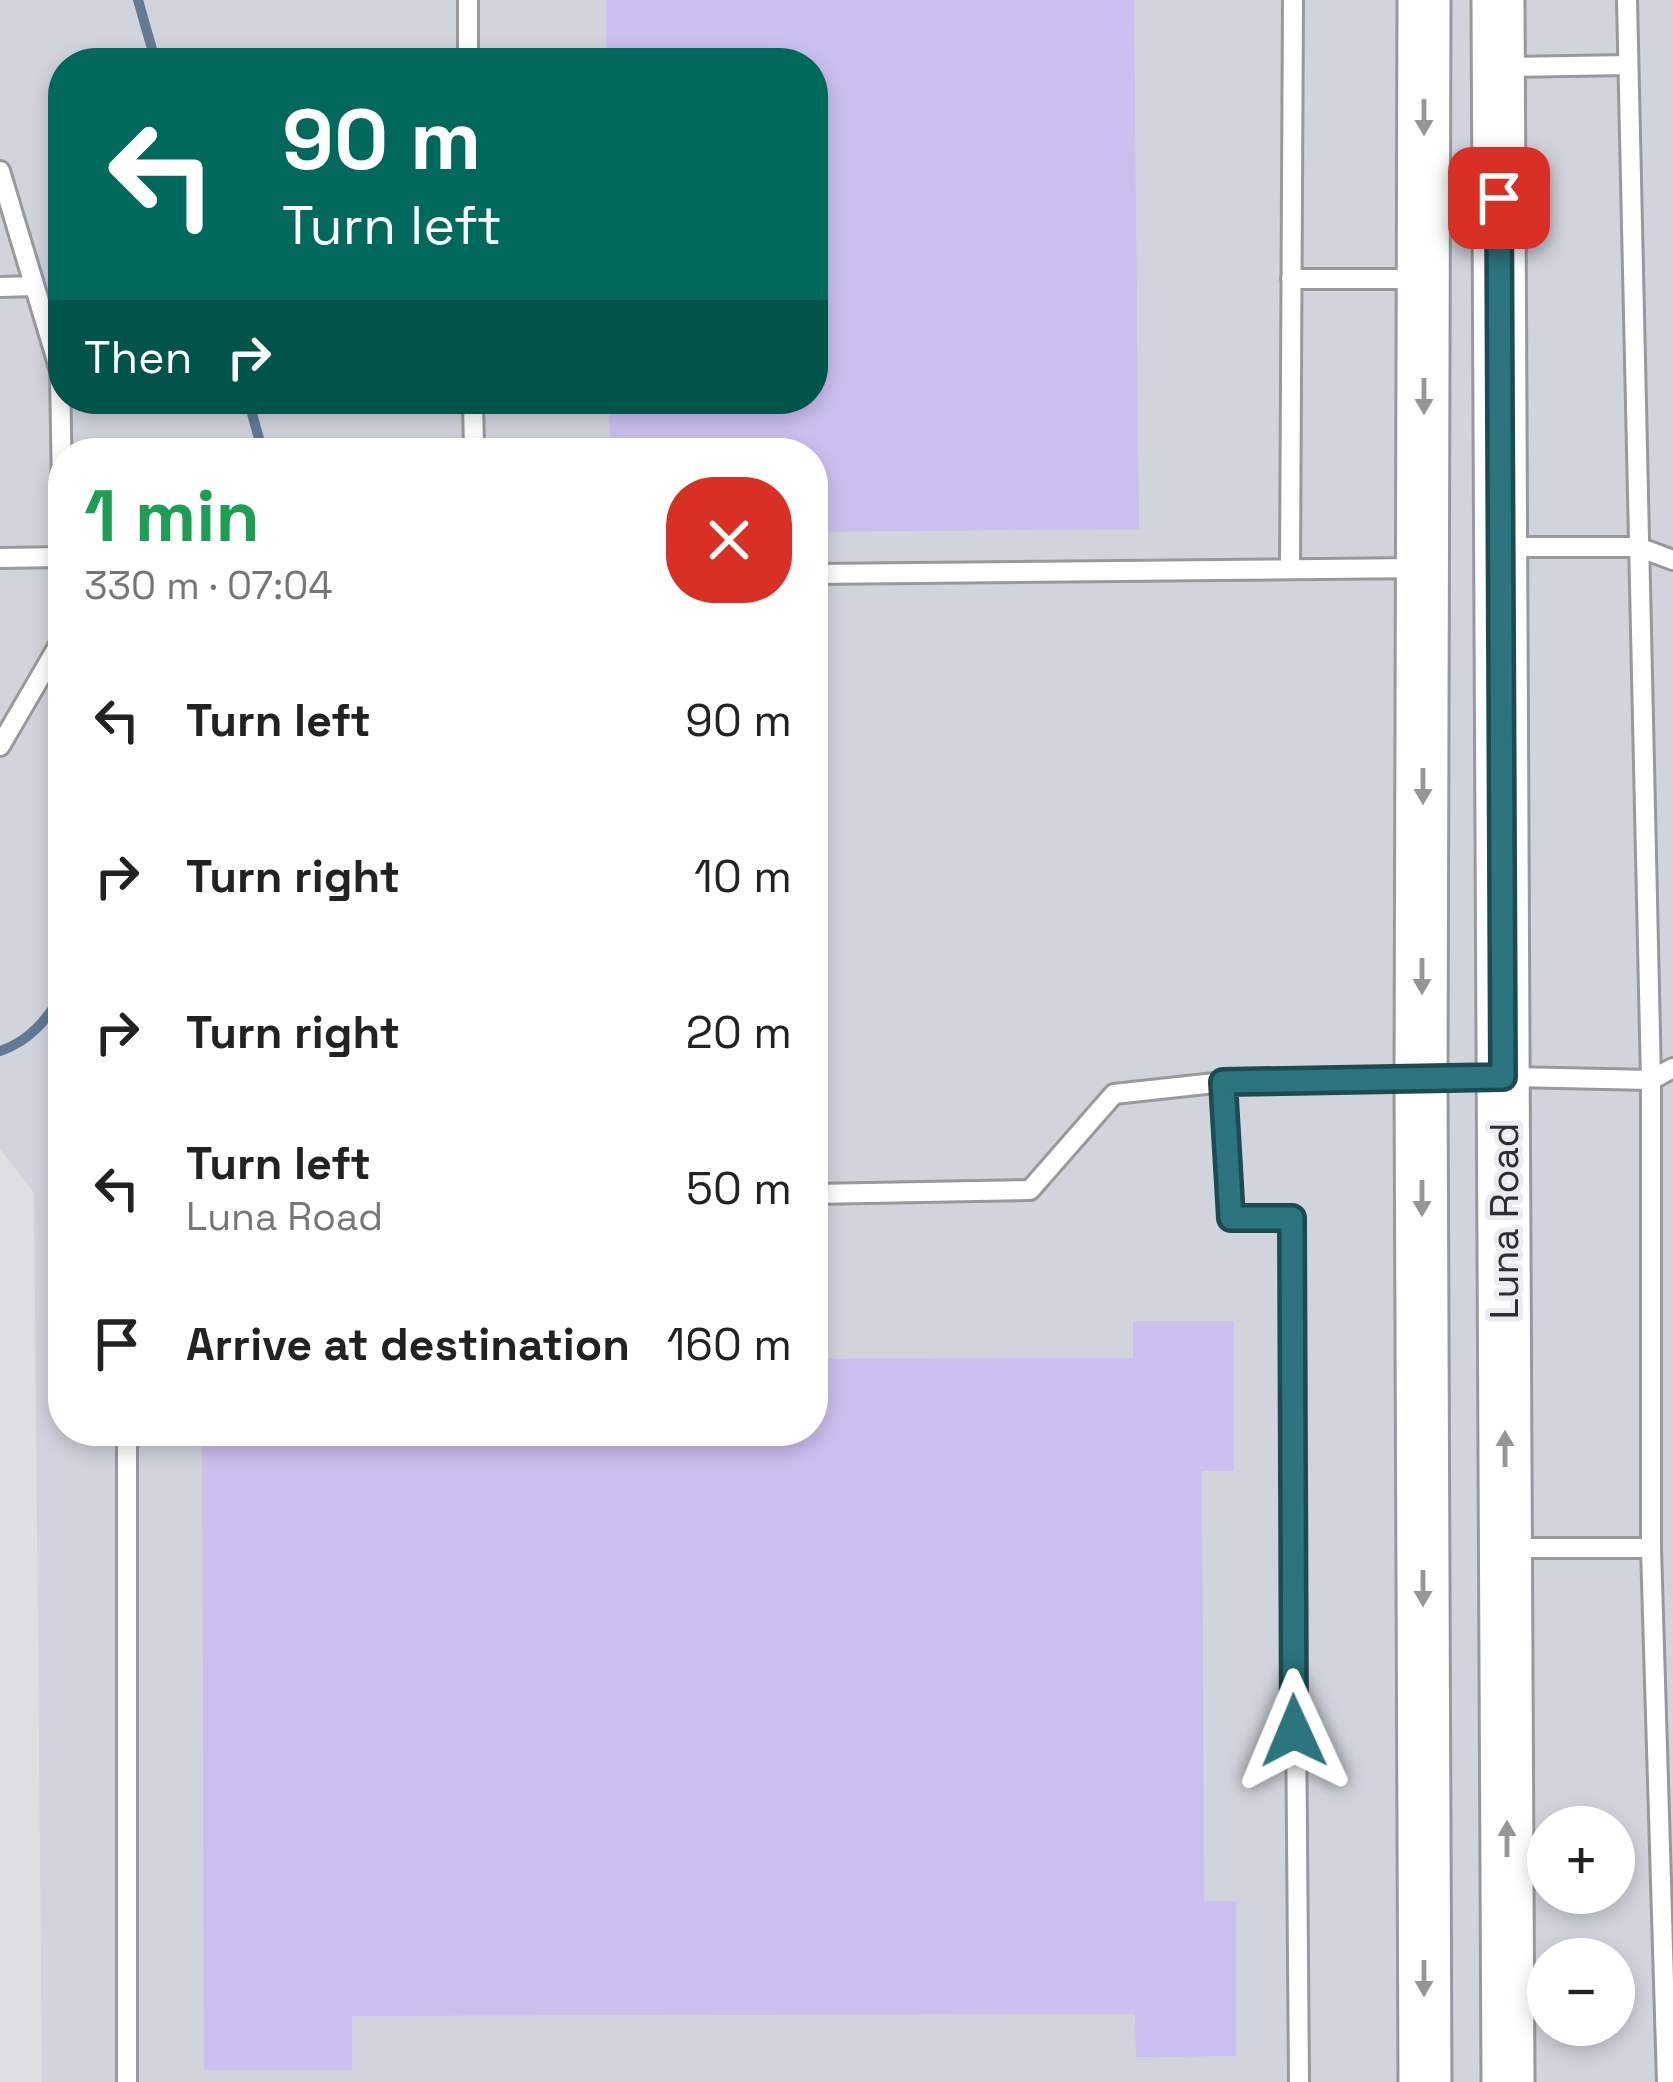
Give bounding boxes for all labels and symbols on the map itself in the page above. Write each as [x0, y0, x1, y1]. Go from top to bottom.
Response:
one-way arrow [1414, 99, 1434, 137]
pin [1448, 147, 1550, 249]
one-way arrow [1414, 378, 1434, 416]
one-way arrow [1413, 768, 1433, 806]
one-way arrow [1412, 958, 1432, 996]
street label: Luna Road [1480, 1122, 1529, 1320]
one-way arrow [1412, 1180, 1432, 1218]
one-way arrow [1495, 1429, 1515, 1467]
one-way arrow [1413, 1570, 1433, 1608]
position arrow [1231, 1668, 1357, 1794]
one-way arrow [1497, 1819, 1517, 1857]
one-way arrow [1414, 1960, 1434, 1998]

